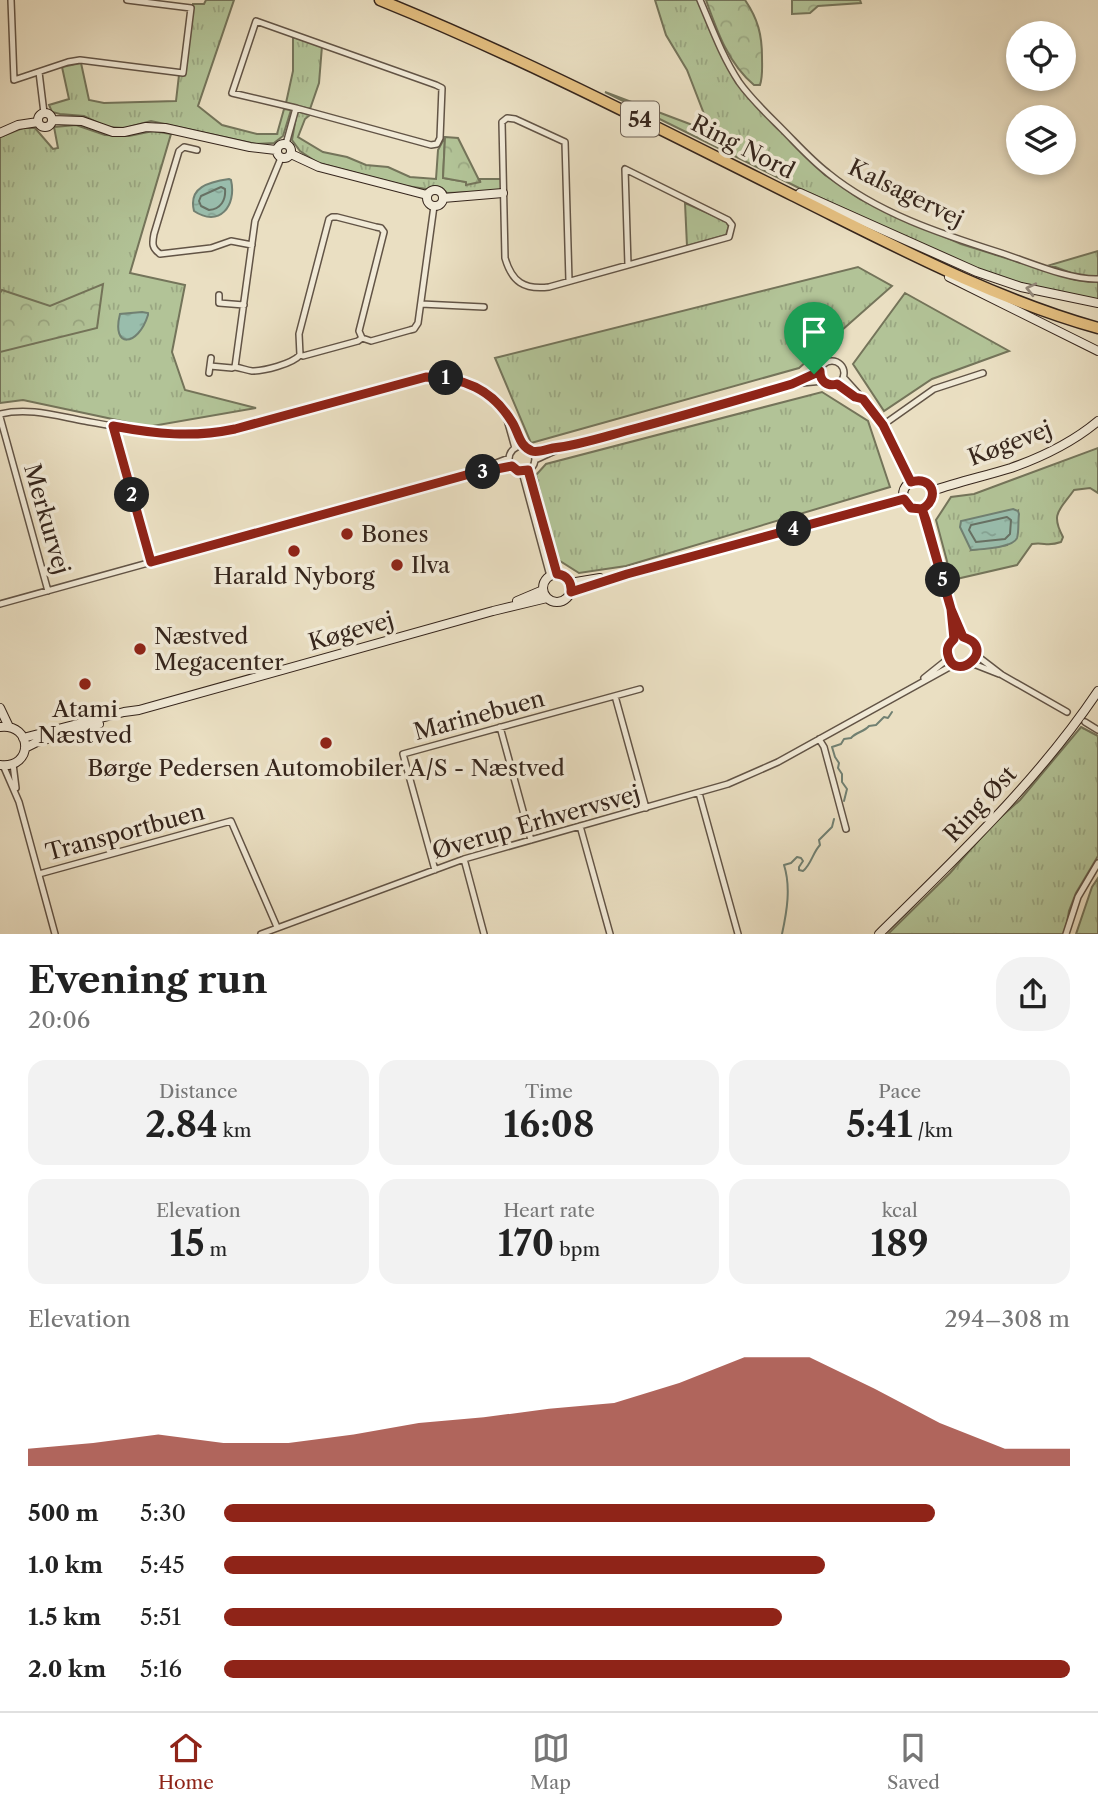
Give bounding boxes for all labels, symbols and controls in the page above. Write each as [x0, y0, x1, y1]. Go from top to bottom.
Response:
map controls [1006, 21, 1076, 175]
button: locate [1006, 21, 1076, 91]
road number: 54 [621, 102, 659, 136]
button: layers [1006, 105, 1076, 175]
street label: Ring Nord [687, 109, 799, 185]
street label: Kalsagervej [844, 153, 968, 233]
one-way arrow [1025, 283, 1037, 298]
pin [784, 302, 844, 374]
icon: arrive [795, 313, 833, 351]
pin: 1 [428, 360, 464, 396]
text: 1 [441, 366, 450, 389]
street label: Køgevej [964, 414, 1056, 472]
pin: 3 [466, 454, 500, 490]
text: 3 [477, 460, 488, 483]
street label: Merkurvej [18, 461, 76, 577]
pin: 2 [114, 477, 150, 512]
text: 2 [126, 483, 137, 506]
pin: 4 [776, 512, 812, 546]
text: 4 [788, 517, 799, 540]
place label: Bones [361, 520, 428, 548]
marker: Bones [339, 526, 355, 542]
marker: Harald Nyborg [286, 543, 302, 559]
place label: Ilva [411, 551, 451, 579]
marker: Ilva [389, 557, 405, 573]
place label: Harald Nyborg [213, 562, 376, 590]
pin: 5 [926, 562, 960, 598]
text: 5 [937, 568, 948, 591]
street label: Køgevej [305, 605, 397, 657]
place label: Næstved Megacenter [154, 622, 284, 676]
marker: Næstved Megacenter [132, 641, 148, 657]
marker: Atami Næstved [77, 676, 93, 692]
street label: Marinebuen [410, 684, 548, 746]
place label: Atami Næstved [38, 695, 132, 749]
marker: Børge Pedersen Automobiler A/S - Næstved [318, 735, 334, 751]
place label: Børge Pedersen Automobiler A/S - Næstved [87, 754, 565, 782]
street label: Ring Øst [938, 760, 1022, 848]
street label: Øverup Erhvervsvej [429, 779, 643, 865]
street label: Transportbuen [42, 797, 208, 867]
text: Evening run [28, 956, 268, 1003]
button: share [996, 957, 1070, 1031]
text: 20:06 [28, 1006, 90, 1034]
text: Distance [159, 1080, 238, 1103]
text: Time [525, 1080, 573, 1103]
text: Pace [878, 1080, 921, 1103]
text: 2.84 [145, 1103, 218, 1146]
text: 16:08 [504, 1103, 594, 1146]
text: 5:41 [846, 1103, 912, 1146]
text: km [218, 1119, 252, 1142]
text: /km [912, 1119, 953, 1142]
text: Elevation [156, 1199, 241, 1222]
text: Heart rate [503, 1199, 595, 1222]
text: kcal [882, 1199, 918, 1222]
text: 15 [169, 1222, 204, 1265]
text: 170 [498, 1222, 554, 1265]
text: 189 [871, 1222, 929, 1265]
text: m [204, 1238, 227, 1261]
text: bpm [554, 1238, 600, 1261]
text: Elevation [28, 1305, 131, 1333]
text: 294–308 m [944, 1305, 1070, 1333]
text: 500 m [28, 1499, 99, 1527]
text: 5:30 [140, 1499, 186, 1527]
text: 1.0 km [28, 1551, 103, 1579]
text: 5:45 [140, 1551, 185, 1579]
text: 1.5 km [28, 1603, 101, 1631]
text: 5:51 [140, 1603, 181, 1631]
text: 2.0 km [28, 1655, 106, 1683]
text: 5:16 [140, 1655, 182, 1683]
tab: Home [158, 1729, 214, 1794]
tab: Map [530, 1729, 571, 1794]
tab: Saved [887, 1729, 940, 1794]

